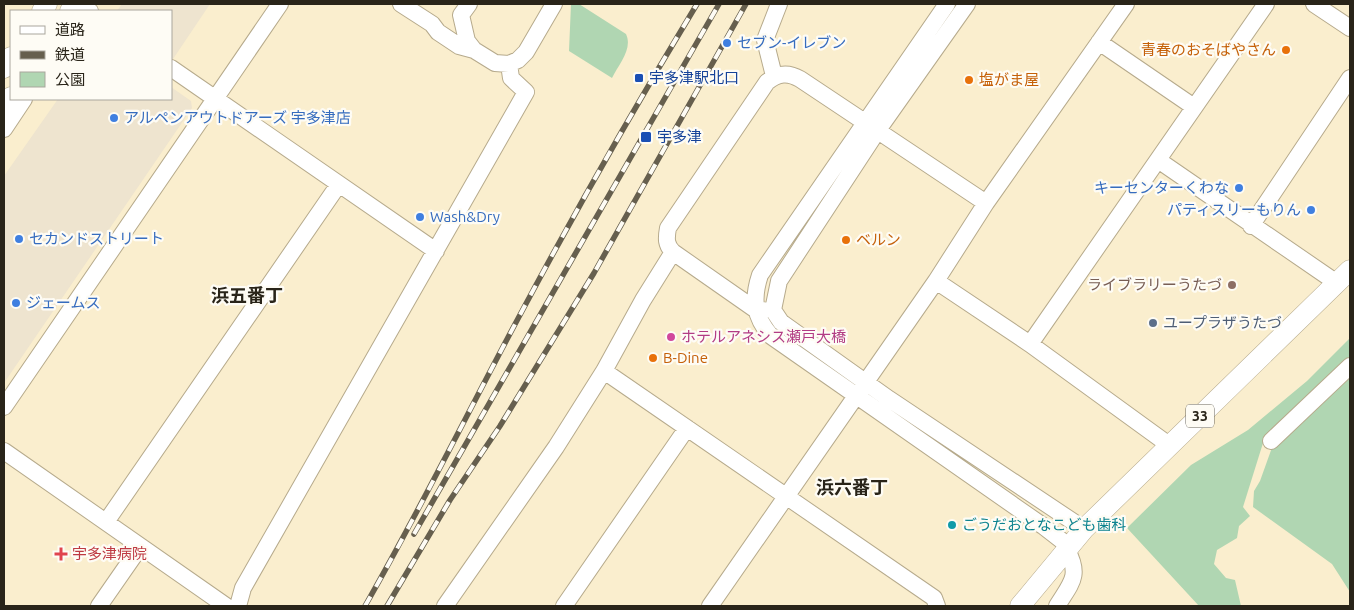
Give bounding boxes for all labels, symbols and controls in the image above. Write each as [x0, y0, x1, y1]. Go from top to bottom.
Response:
legend [10, 10, 172, 100]
text: 道路 [55, 21, 85, 38]
place label: セブン-イレブン [737, 34, 846, 51]
marker: セブン-イレブン [721, 37, 733, 49]
place label: 青春のおそばやさん [1141, 41, 1276, 58]
marker: 青春のおそばやさん [1280, 44, 1292, 56]
text: 鉄道 [55, 46, 85, 63]
place label: 宇多津駅北口 [649, 69, 739, 86]
text: 公園 [55, 71, 85, 88]
place label: 塩がま屋 [979, 71, 1039, 88]
marker: 宇多津駅北口 [633, 72, 645, 84]
marker: 塩がま屋 [963, 74, 975, 86]
place label: アルペンアウトドアーズ 宇多津店 [124, 109, 351, 126]
marker: アルペンアウトドアーズ 宇多津店 [108, 112, 120, 124]
place label: 宇多津 [657, 128, 702, 145]
marker: 宇多津 [639, 130, 653, 144]
place label: キーセンターくわな [1094, 179, 1229, 196]
marker: キーセンターくわな [1233, 182, 1245, 194]
place label: パティスリーもりん [1167, 201, 1301, 218]
marker: パティスリーもりん [1305, 204, 1317, 216]
place label: Wash&Dry [430, 208, 500, 225]
marker: Wash&Dry [414, 211, 426, 223]
place label: セカンドストリート [29, 230, 164, 247]
place label: ベルン [856, 231, 901, 248]
marker: セカンドストリート [13, 233, 25, 245]
marker: ベルン [840, 234, 852, 246]
place label: ライブラリーうたづ [1087, 276, 1222, 293]
marker: ライブラリーうたづ [1226, 279, 1238, 291]
district label: 浜五番丁 [211, 285, 283, 305]
place label: ジェームス [26, 294, 101, 311]
marker: ジェームス [10, 297, 22, 309]
place label: ユープラザうたづ [1163, 314, 1282, 331]
marker: ユープラザうたづ [1147, 317, 1159, 329]
place label: ホテルアネシス瀬戸大橋 [681, 328, 846, 345]
marker: ホテルアネシス瀬戸大橋 [665, 331, 677, 343]
place label: B-Dine [663, 349, 708, 366]
marker: B-Dine [647, 352, 659, 364]
road number: 33 [1186, 404, 1214, 428]
district label: 浜六番丁 [816, 477, 888, 497]
place label: ごうだおとなこども歯科 [962, 516, 1127, 533]
marker: ごうだおとなこども歯科 [946, 519, 958, 531]
place label: 宇多津病院 [72, 545, 147, 562]
marker: 宇多津病院 [54, 547, 68, 561]

